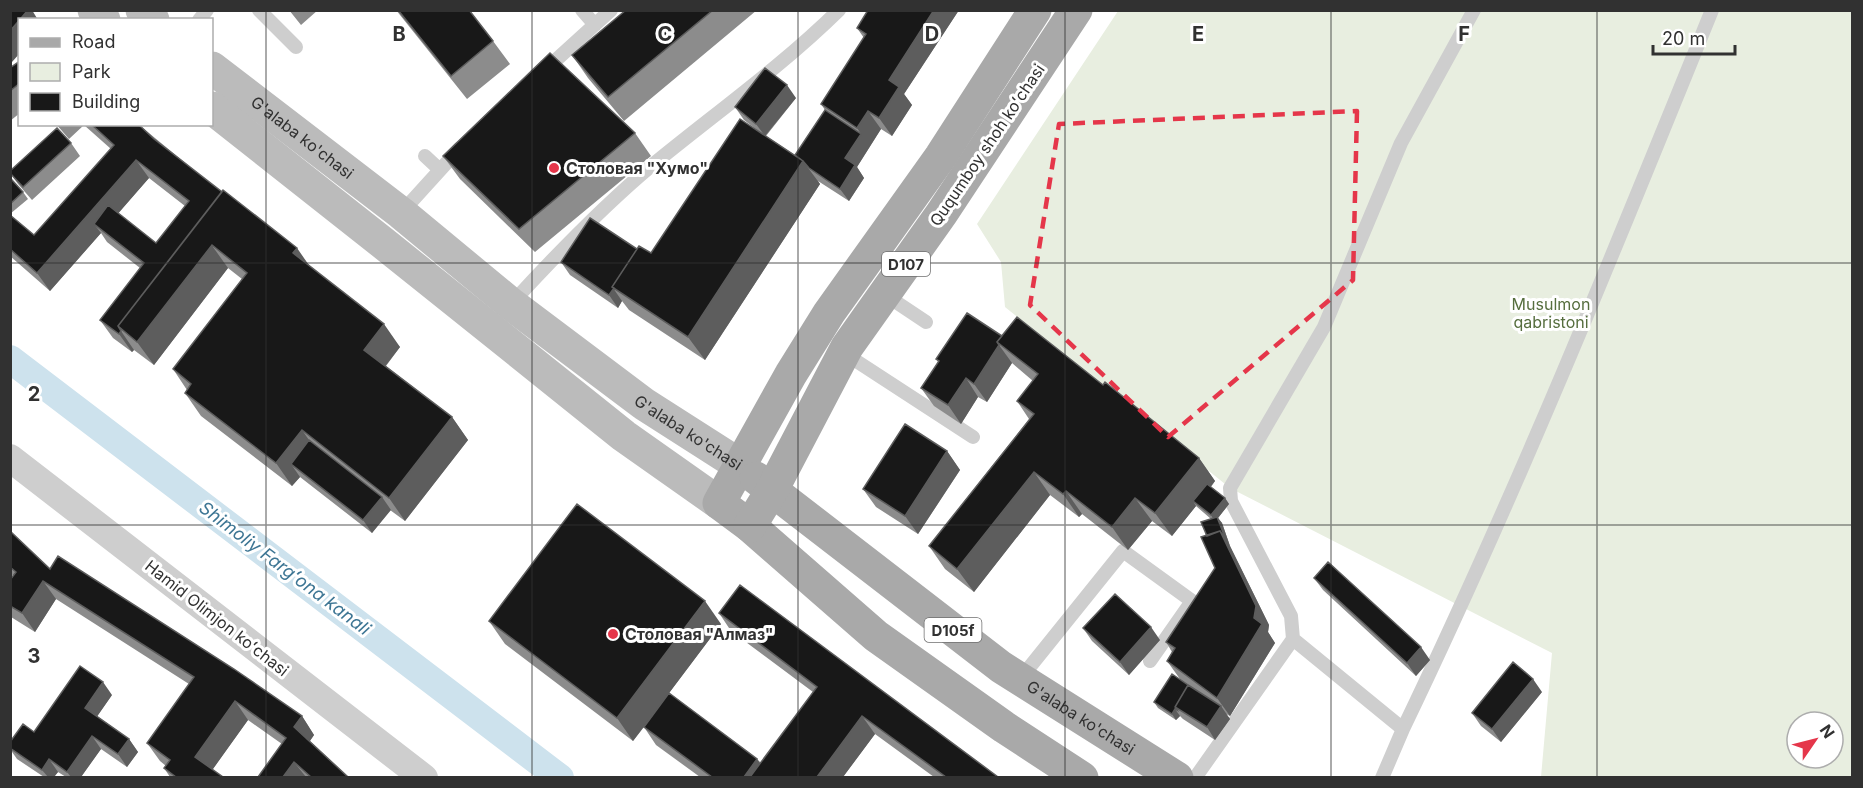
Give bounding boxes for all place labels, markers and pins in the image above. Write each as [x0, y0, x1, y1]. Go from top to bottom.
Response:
place label: Столовая "Хумо" [566, 158, 708, 178]
marker: Столовая "Хумо" [547, 161, 561, 175]
place label: Столовая "Алмаз" [625, 624, 774, 644]
marker: Столовая "Алмаз" [606, 627, 620, 641]

